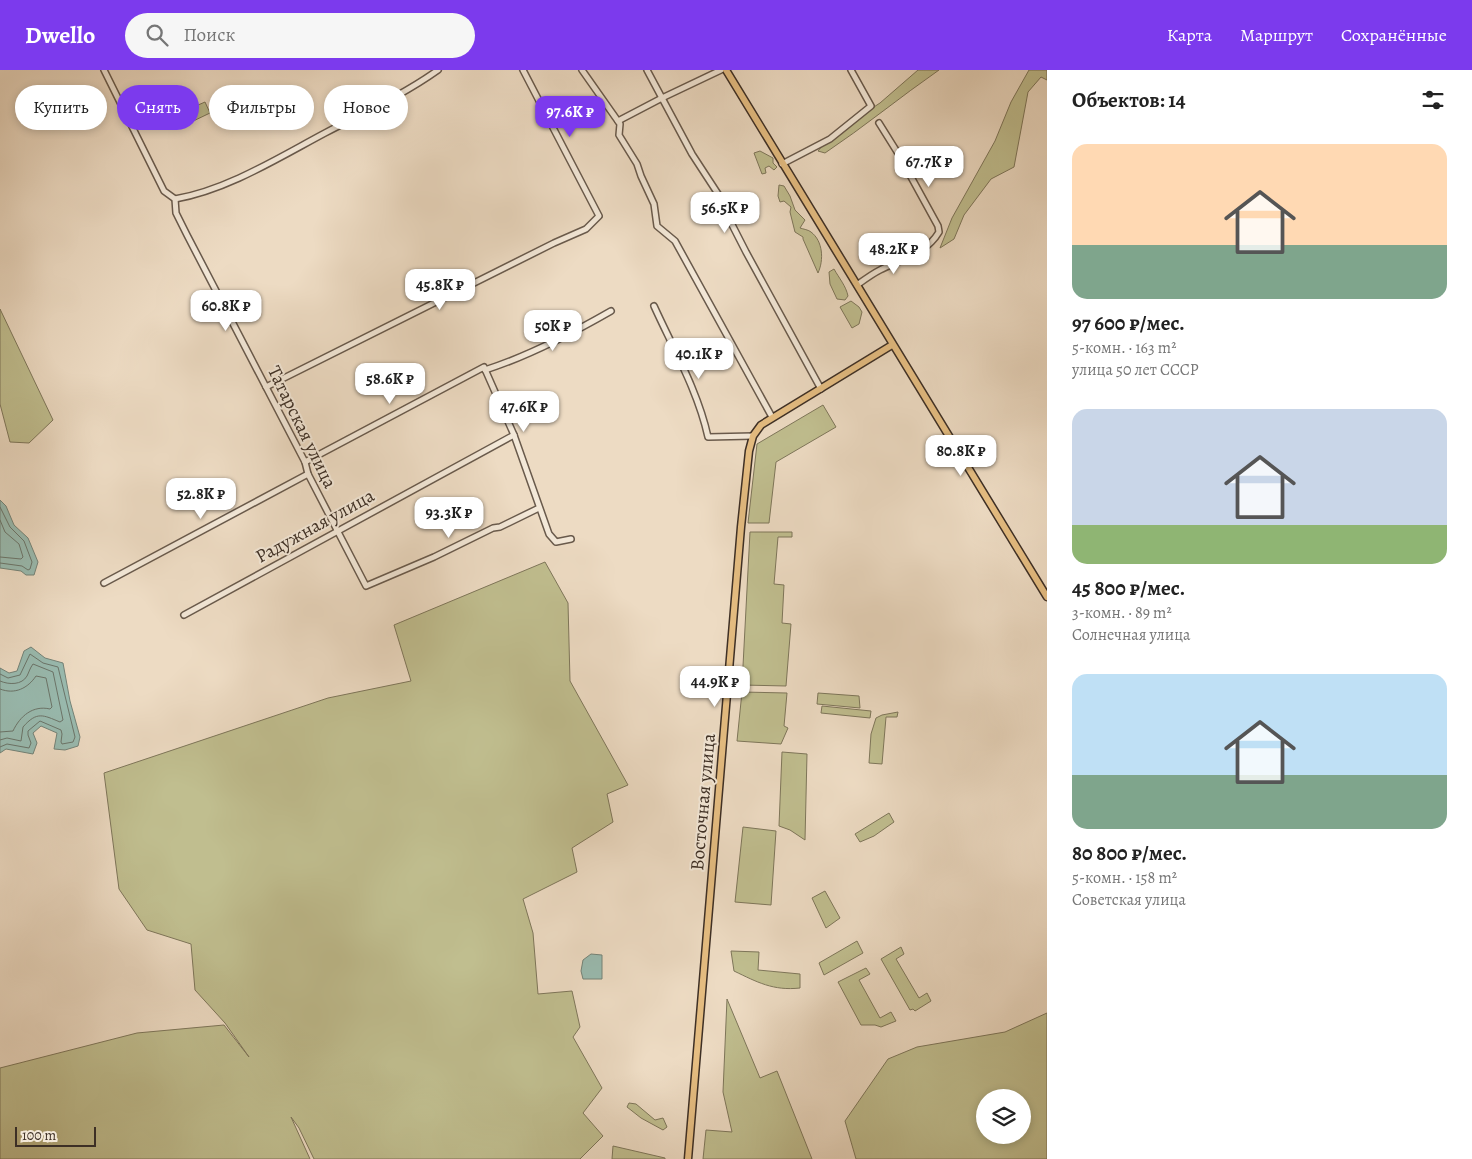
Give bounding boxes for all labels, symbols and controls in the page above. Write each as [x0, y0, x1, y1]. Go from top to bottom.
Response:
search box [125, 13, 475, 58]
text: Dwello [25, 19, 95, 51]
icon: search [143, 21, 171, 49]
text: Поиск [183, 22, 235, 48]
text: Карта [1167, 23, 1212, 47]
text: Маршрут [1240, 23, 1313, 47]
text: Сохранённые [1341, 23, 1447, 47]
chip: Купить [15, 85, 107, 130]
chip: Снять [117, 85, 199, 130]
chip: Фильтры [209, 85, 314, 130]
chip: Новое [324, 85, 408, 130]
text: Объектов: 14 [1072, 86, 1186, 114]
icon: filters [1419, 86, 1447, 114]
pin: 97.6K ₽ [524, 96, 616, 138]
text: 97.6K ₽ [546, 101, 594, 123]
pin: 67.7K ₽ [883, 146, 975, 188]
text: 67.7K ₽ [906, 151, 952, 173]
icon: home [1215, 177, 1305, 267]
pin: 56.5K ₽ [679, 191, 771, 234]
text: 56.5K ₽ [702, 197, 748, 219]
pin: 48.2K ₽ [848, 232, 940, 275]
text: 48.2K ₽ [870, 238, 918, 260]
pin: 45.8K ₽ [394, 268, 486, 311]
text: 45.8K ₽ [416, 274, 464, 296]
pin: 60.8K ₽ [180, 290, 272, 332]
text: 60.8K ₽ [201, 295, 251, 317]
text: 97 600 ₽/мес. [1072, 309, 1185, 337]
pin: 50K ₽ [518, 310, 588, 352]
text: 50K ₽ [535, 315, 571, 337]
text: 5-комн. · 163 m² [1072, 337, 1176, 359]
pin: 40.1K ₽ [653, 338, 745, 380]
text: 40.1K ₽ [675, 343, 723, 365]
text: улица 50 лет СССР [1072, 359, 1199, 381]
street label: Татарская улица [261, 361, 343, 493]
pin: 58.6K ₽ [344, 362, 436, 405]
text: 58.6K ₽ [366, 368, 414, 390]
pin: 47.6K ₽ [478, 390, 570, 433]
text: 47.6K ₽ [500, 396, 548, 418]
pin: 80.8K ₽ [915, 434, 1007, 477]
text: 80.8K ₽ [936, 440, 986, 462]
icon: home [1215, 442, 1305, 532]
pin: 52.8K ₽ [155, 478, 247, 520]
street label: Радужная улица [251, 482, 379, 569]
text: 52.8K ₽ [177, 483, 225, 505]
pin: 93.3K ₽ [403, 496, 495, 539]
text: 93.3K ₽ [426, 502, 473, 524]
text: 45 800 ₽/мес. [1072, 574, 1185, 602]
text: 3-комн. · 89 m² [1072, 602, 1172, 624]
text: Солнечная улица [1072, 624, 1190, 646]
pin: 44.9K ₽ [669, 666, 761, 708]
text: 44.9K ₽ [691, 671, 739, 693]
icon: home [1215, 707, 1305, 797]
street label: Восточная улица [684, 732, 722, 872]
text: 80 800 ₽/мес. [1072, 839, 1187, 867]
text: 5-комн. · 158 m² [1072, 867, 1177, 889]
text: Советская улица [1072, 889, 1186, 911]
map controls [976, 1089, 1031, 1144]
button: layers [976, 1089, 1031, 1144]
scale bar [15, 1124, 96, 1147]
text: 100 m [22, 1126, 56, 1145]

